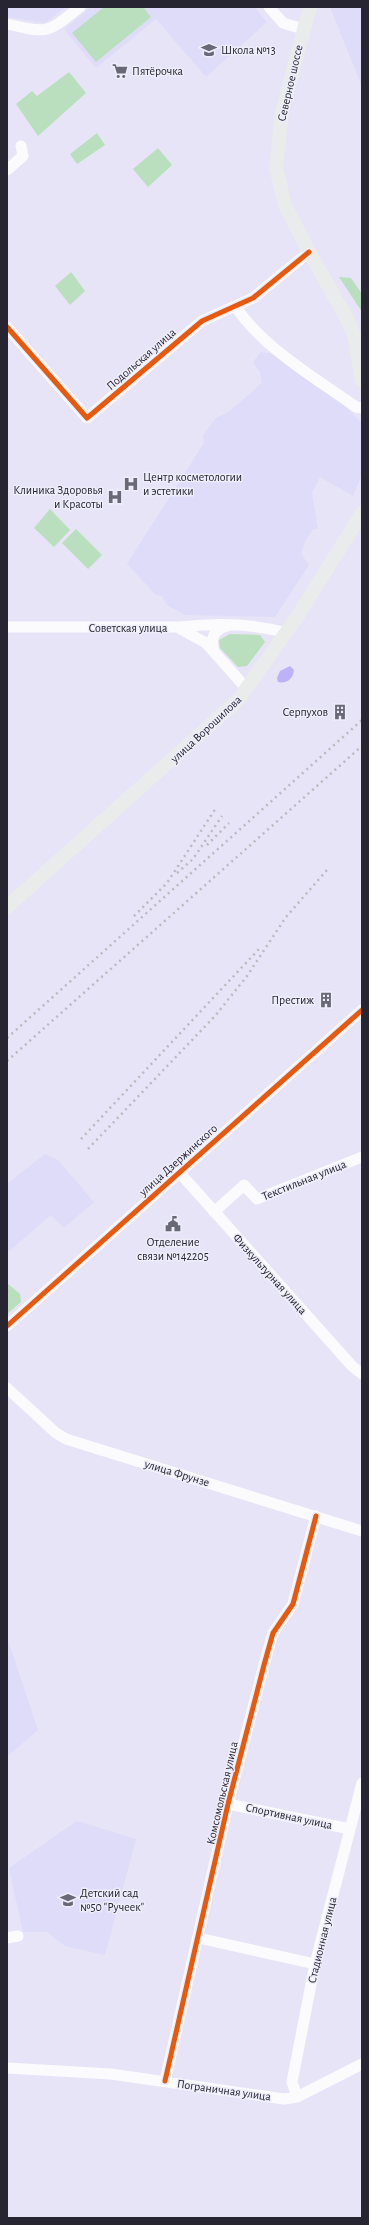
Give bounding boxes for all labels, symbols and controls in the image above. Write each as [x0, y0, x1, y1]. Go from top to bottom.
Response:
school or university icon: Школа №13 [200, 41, 218, 59]
place label: Школа №13 [221, 44, 276, 56]
street label: Северное шоссе [275, 44, 305, 122]
supermarket icon: Пятёрочка [111, 62, 129, 80]
place label: Пятёрочка [132, 65, 184, 77]
street label: Подольская улица [104, 326, 179, 393]
place label: Центр косметологии и эстетики [143, 471, 242, 497]
hospital icon: Центр косметологии и эстетики [122, 475, 140, 493]
place label: Клиника Здоровья и Красоты [13, 484, 103, 510]
hospital icon: Клиника Здоровья и Красоты [106, 488, 124, 506]
street label: Советская улица [89, 622, 168, 635]
street label: улица Ворошилова [168, 693, 245, 766]
building icon: Серпухов [331, 703, 349, 721]
place label: Серпухов [282, 706, 328, 719]
building icon: Престиж [317, 991, 335, 1009]
place label: Престиж [271, 994, 314, 1006]
street label: улица Дзержинского [136, 1122, 220, 1199]
street label: Текстильная улица [260, 1157, 349, 1203]
public building icon: Отделение связи №142205 [164, 1215, 182, 1233]
street label: Физкультурная улица [230, 1231, 310, 1318]
place label: Отделение связи №142205 [137, 1236, 209, 1262]
street label: улица Фрунзе [142, 1457, 211, 1490]
street label: Комсомольская улица [204, 1740, 241, 1846]
street label: Спортивная улица [244, 1801, 334, 1832]
place label: Детский сад №50 "Ручеек" [80, 1887, 144, 1914]
school or university icon: Детский сад №50 "Ручеек" [59, 1891, 77, 1909]
street label: Стадионная улица [305, 1895, 340, 1985]
street label: Пограничная улица [176, 2077, 272, 2104]

